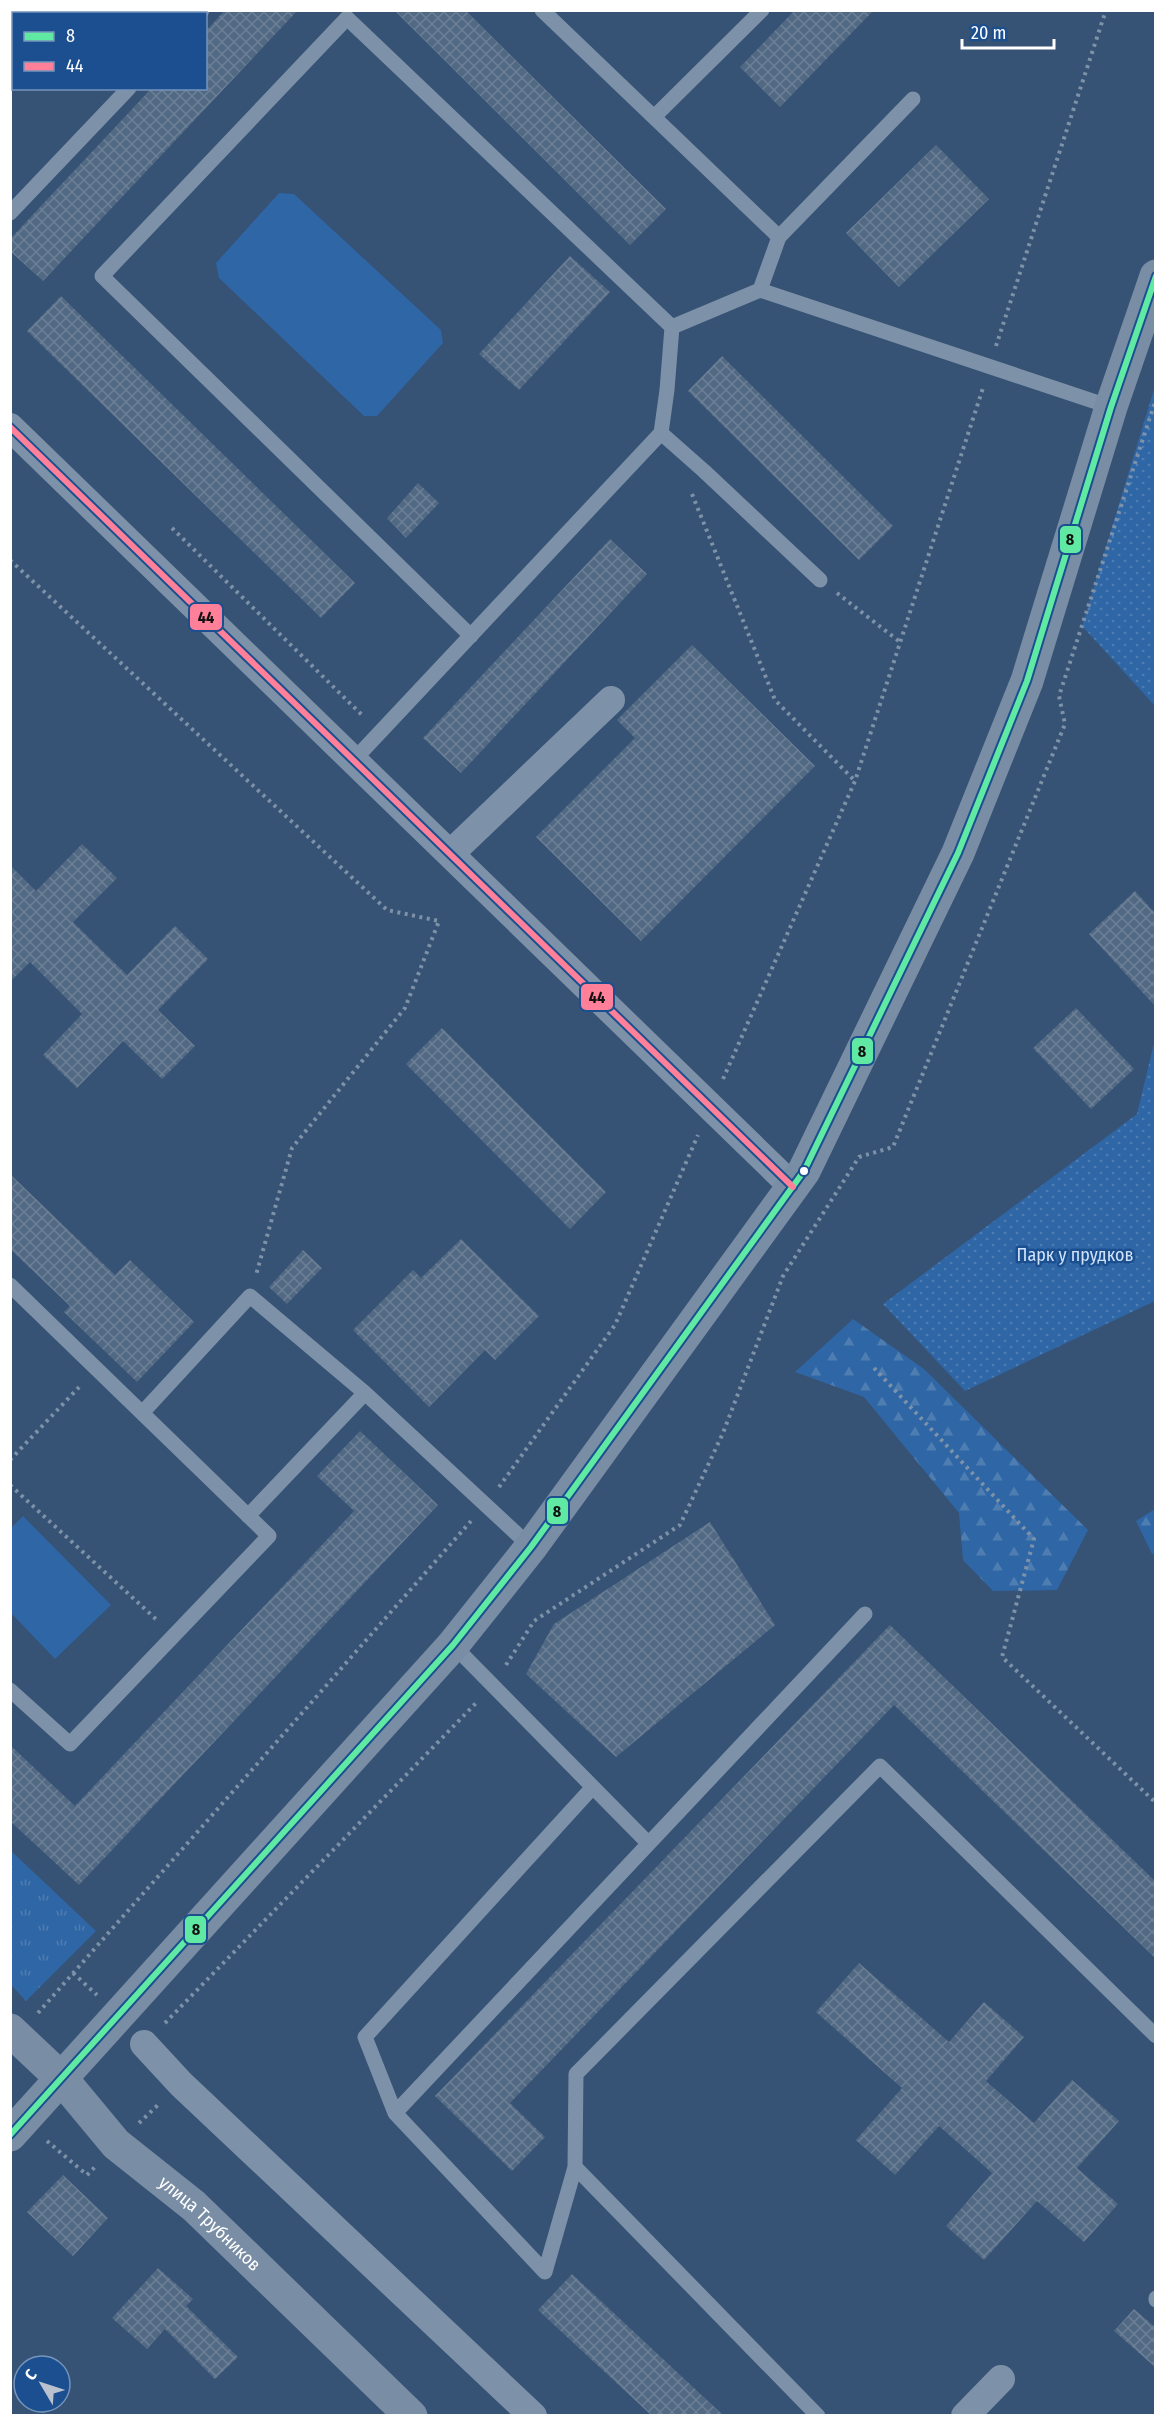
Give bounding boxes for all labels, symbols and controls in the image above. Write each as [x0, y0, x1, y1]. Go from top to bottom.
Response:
legend [12, 12, 207, 90]
scale bar [962, 12, 1054, 50]
text: 20 m [971, 22, 1006, 44]
text: 8 [66, 25, 75, 47]
text: 44 [66, 55, 84, 77]
line badge: 8 [1059, 525, 1082, 554]
text: 8 [1066, 530, 1075, 549]
line badge: 44 [189, 603, 223, 631]
text: 44 [198, 608, 214, 627]
line badge: 44 [580, 983, 614, 1011]
text: 44 [589, 988, 605, 1007]
line badge: 8 [851, 1037, 874, 1065]
text: 8 [858, 1042, 867, 1061]
unlabelled marker [798, 1165, 810, 1177]
park label: Парк у прудков [1017, 1244, 1133, 1266]
line badge: 8 [546, 1497, 569, 1525]
text: 8 [553, 1502, 562, 1521]
line badge: 8 [184, 1915, 207, 1944]
text: 8 [192, 1920, 201, 1939]
street label: улица Трубников [154, 2171, 265, 2276]
north arrow [12, 2354, 72, 2414]
text: С [21, 2365, 41, 2384]

